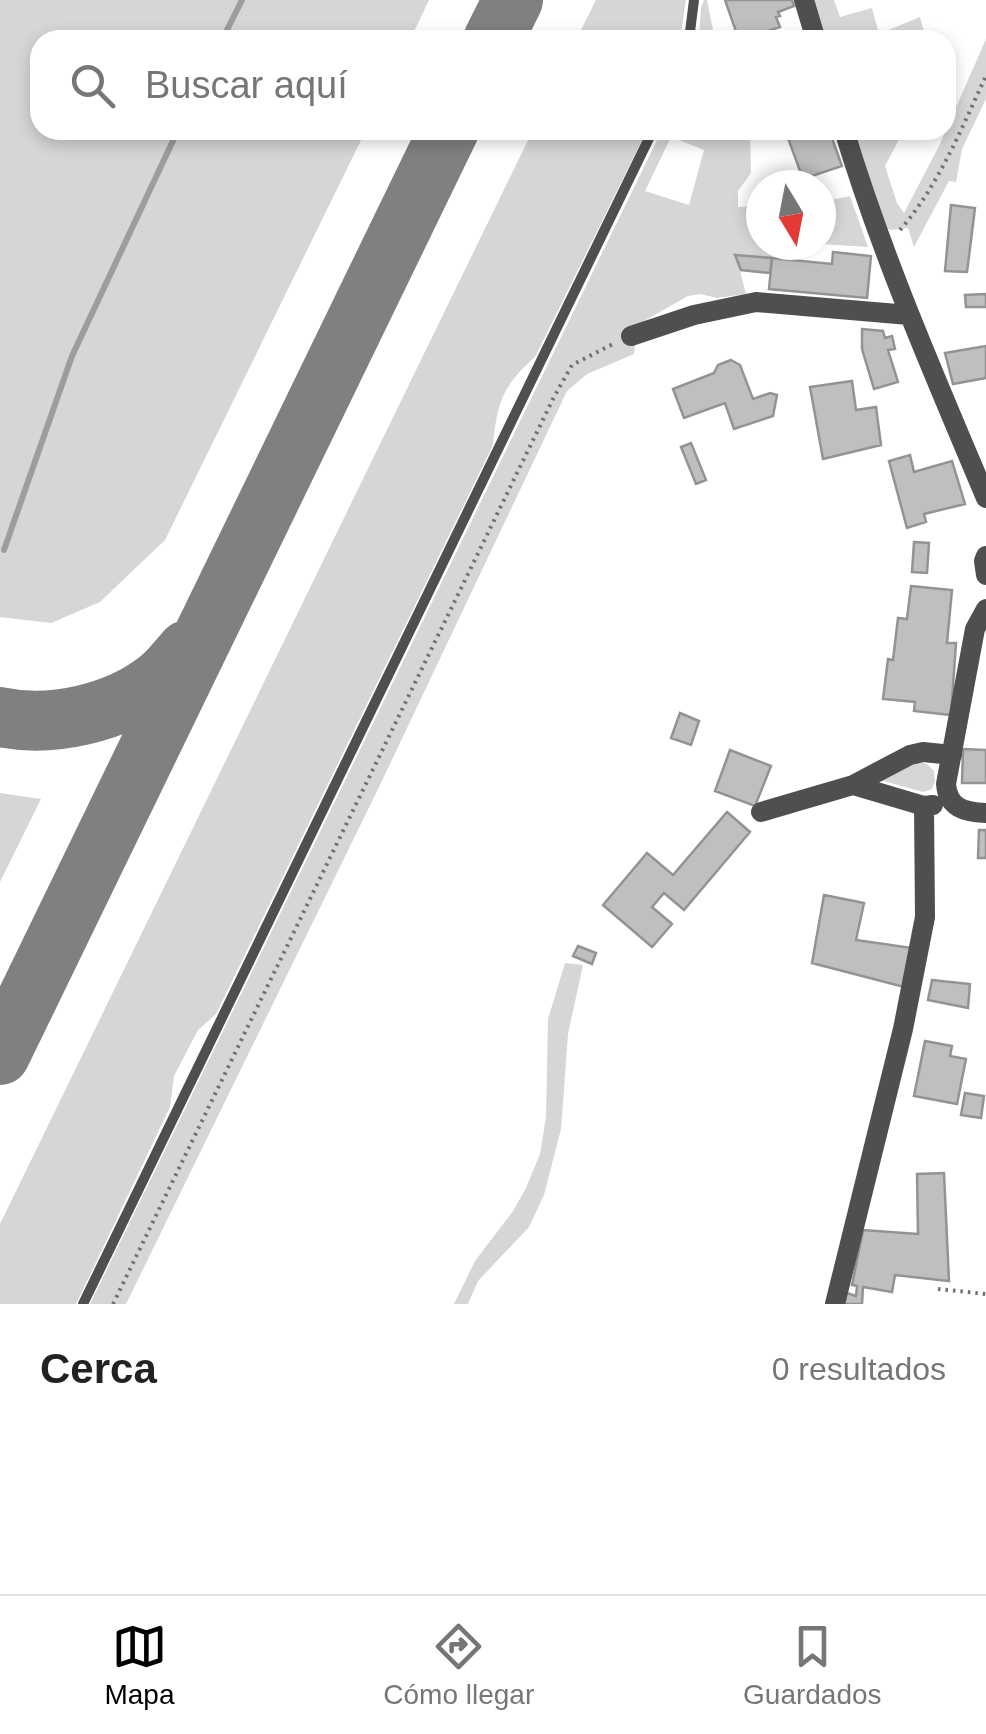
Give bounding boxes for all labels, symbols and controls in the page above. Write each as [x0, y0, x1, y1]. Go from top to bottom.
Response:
search box [30, 30, 956, 140]
icon: search [65, 58, 120, 113]
text: Buscar aquí [145, 64, 348, 106]
north arrow [746, 170, 836, 260]
text: Cerca [40, 1345, 157, 1392]
text: 0 resultados [772, 1351, 946, 1387]
tab: Mapa [104, 1619, 174, 1711]
tab: Cómo llegar [383, 1619, 534, 1711]
tab: Guardados [743, 1619, 882, 1711]

